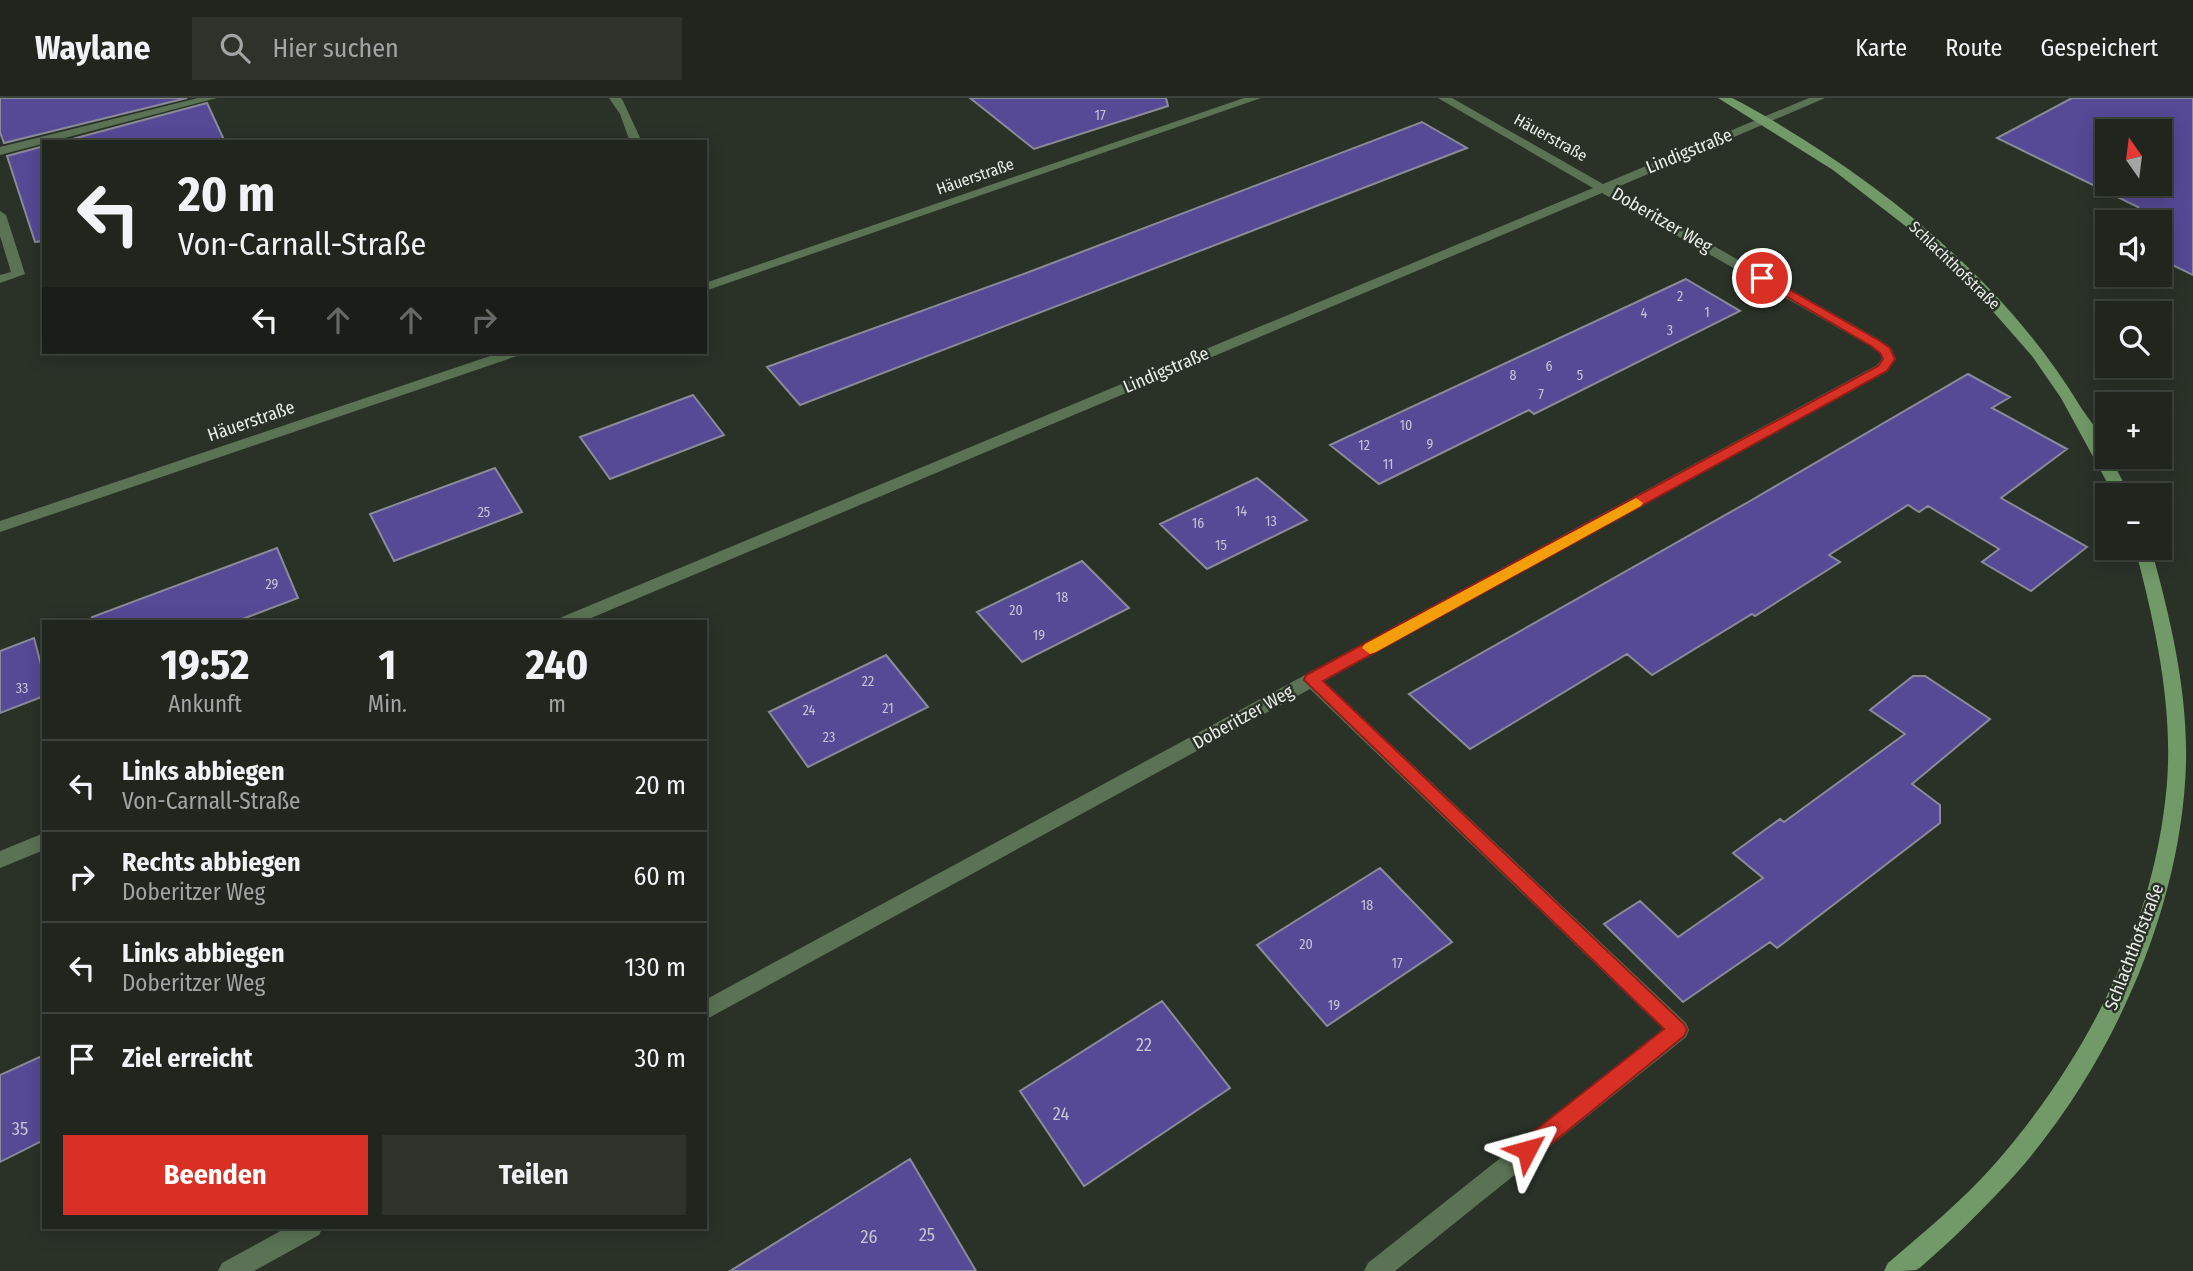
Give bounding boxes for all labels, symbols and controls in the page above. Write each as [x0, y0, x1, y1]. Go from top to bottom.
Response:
search box [192, 17, 682, 80]
text: Waylane [35, 28, 150, 68]
icon: search [216, 29, 254, 67]
text: Hier suchen [272, 33, 399, 64]
text: Karte [1855, 34, 1907, 62]
text: Route [1945, 34, 2002, 62]
text: Gespeichert [2040, 34, 2158, 62]
house number: 17 [1094, 107, 1106, 124]
street label: Häuerstraße [1511, 110, 1591, 165]
north arrow [2095, 119, 2172, 196]
map controls [2095, 119, 2172, 560]
street label: Lindigstraße [1643, 124, 1735, 178]
street label: Häuerstraße [934, 154, 1016, 199]
text: 20 m [178, 165, 275, 224]
icon: left [63, 168, 154, 259]
street label: Doberitzer Weg [1608, 182, 1717, 258]
button: sound [2095, 210, 2172, 287]
street label: Schlachthofstraße [1905, 217, 2004, 314]
text: Von-Carnall-Straße [178, 225, 426, 263]
pin [1732, 248, 1792, 308]
icon: arrive [1743, 259, 1781, 297]
house number: 2 [1677, 288, 1683, 305]
icon: left [246, 301, 284, 339]
icon: ahead [319, 301, 357, 339]
icon: ahead [392, 301, 430, 339]
icon: right [465, 301, 503, 339]
button: search [2095, 301, 2172, 378]
house number: 1 [1704, 304, 1710, 321]
house number: 4 [1641, 305, 1648, 322]
house number: 3 [1667, 322, 1673, 339]
street label: Lindigstraße [1120, 342, 1212, 398]
house number: 6 [1546, 358, 1553, 375]
house number: 8 [1510, 367, 1517, 384]
house number: 5 [1577, 367, 1583, 384]
house number: 7 [1538, 386, 1544, 403]
button: + [2095, 392, 2172, 469]
street label: Häuerstraße [205, 396, 298, 446]
house number: 10 [1400, 417, 1412, 434]
house number: 9 [1427, 436, 1434, 453]
house number: 12 [1358, 437, 1370, 454]
house number: 11 [1383, 456, 1393, 473]
button: − [2095, 483, 2172, 560]
house number: 14 [1235, 503, 1247, 520]
house number: 25 [478, 504, 490, 521]
house number: 13 [1265, 513, 1277, 530]
house number: 16 [1192, 515, 1204, 532]
house number: 15 [1215, 537, 1227, 554]
house number: 29 [266, 576, 279, 593]
house number: 18 [1056, 589, 1068, 606]
house number: 20 [1009, 602, 1023, 619]
house number: 19 [1033, 627, 1045, 644]
text: 19:52 [160, 640, 249, 690]
text: 1 [379, 640, 396, 690]
text: 240 [525, 640, 589, 690]
house number: 22 [862, 673, 874, 690]
house number: 33 [16, 680, 28, 697]
street label: Doberitzer Weg [1189, 680, 1298, 754]
text: Ankunft [168, 690, 242, 718]
text: Min. [368, 690, 407, 718]
text: m [548, 690, 566, 718]
house number: 21 [882, 700, 894, 717]
house number: 24 [803, 702, 816, 719]
house number: 23 [823, 729, 835, 746]
text: Links abbiegen [122, 756, 285, 787]
icon: left [63, 767, 101, 805]
text: 20 m [635, 770, 686, 801]
text: Von-Carnall-Straße [122, 787, 300, 815]
text: Rechts abbiegen [122, 847, 301, 878]
icon: right [63, 858, 101, 896]
text: 60 m [633, 861, 686, 892]
text: Doberitzer Weg [122, 878, 265, 906]
street label: Schlachthofstraße [2100, 881, 2168, 1013]
house number: 18 [1361, 897, 1373, 914]
house number: 20 [1299, 936, 1313, 953]
text: Links abbiegen [122, 938, 285, 969]
icon: left [63, 949, 101, 987]
text: 130 m [624, 952, 686, 983]
house number: 17 [1391, 955, 1403, 972]
text: Doberitzer Weg [122, 969, 265, 997]
house number: 19 [1328, 997, 1340, 1014]
house number: 22 [1136, 1034, 1152, 1056]
icon: arrive [63, 1040, 101, 1078]
text: Ziel erreicht [122, 1043, 253, 1074]
text: 30 m [635, 1043, 686, 1074]
house number: 24 [1053, 1103, 1069, 1125]
position arrow [1490, 1113, 1564, 1187]
house number: 35 [12, 1118, 28, 1140]
button: Beenden [63, 1135, 368, 1215]
button: Teilen [382, 1135, 686, 1215]
house number: 25 [919, 1224, 935, 1246]
house number: 26 [861, 1226, 878, 1248]

